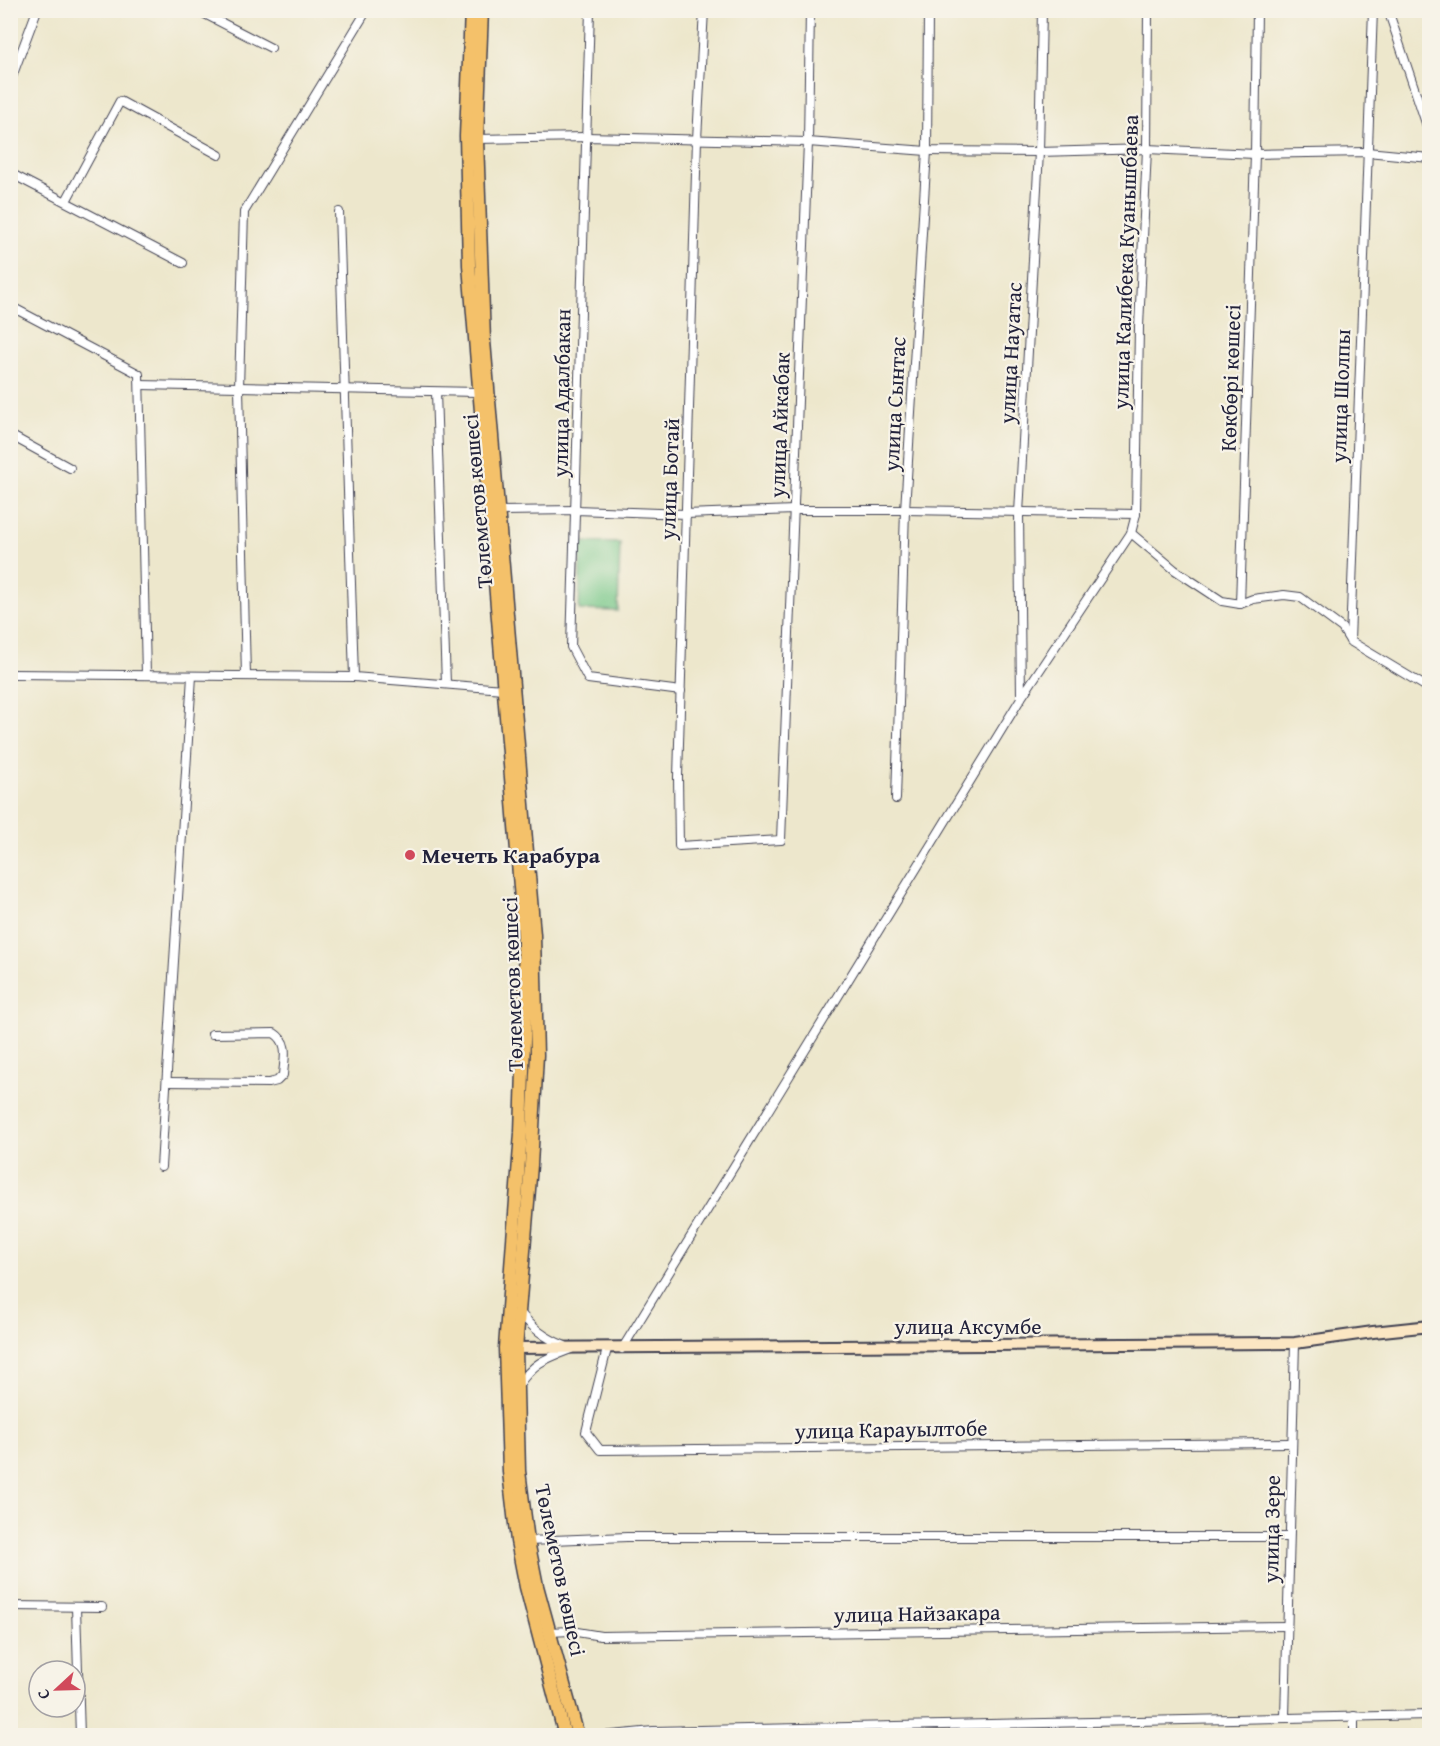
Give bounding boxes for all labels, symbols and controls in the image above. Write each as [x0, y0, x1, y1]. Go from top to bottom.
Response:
street label: улица Калибека Куанышбаева [1104, 113, 1146, 411]
street label: улица Науатас [990, 281, 1030, 426]
street label: Көкбөрі көшесі [1211, 304, 1249, 452]
street label: улица Адалбакан [544, 308, 578, 479]
street label: улица Шолпы [1322, 329, 1358, 464]
street label: улица Сынтас [874, 335, 914, 473]
street label: улица Айкабак [760, 351, 798, 499]
street label: Төлеметов көшесі [453, 412, 501, 590]
street label: улица Ботай [651, 417, 687, 542]
place label: Мечеть Карабура [422, 839, 601, 871]
marker: Мечеть Карабура [403, 848, 417, 862]
street label: Төлеметов көшесі [493, 896, 531, 1072]
street label: улица Аксумбе [893, 1310, 1042, 1342]
street label: улица Карауылтобе [793, 1411, 988, 1447]
street label: улица Зере [1254, 1475, 1288, 1584]
street label: Төлеметов көшесі [527, 1481, 595, 1659]
street label: улица Найзакара [832, 1596, 1001, 1630]
north arrow [27, 1659, 87, 1719]
text: С [30, 1686, 56, 1703]

